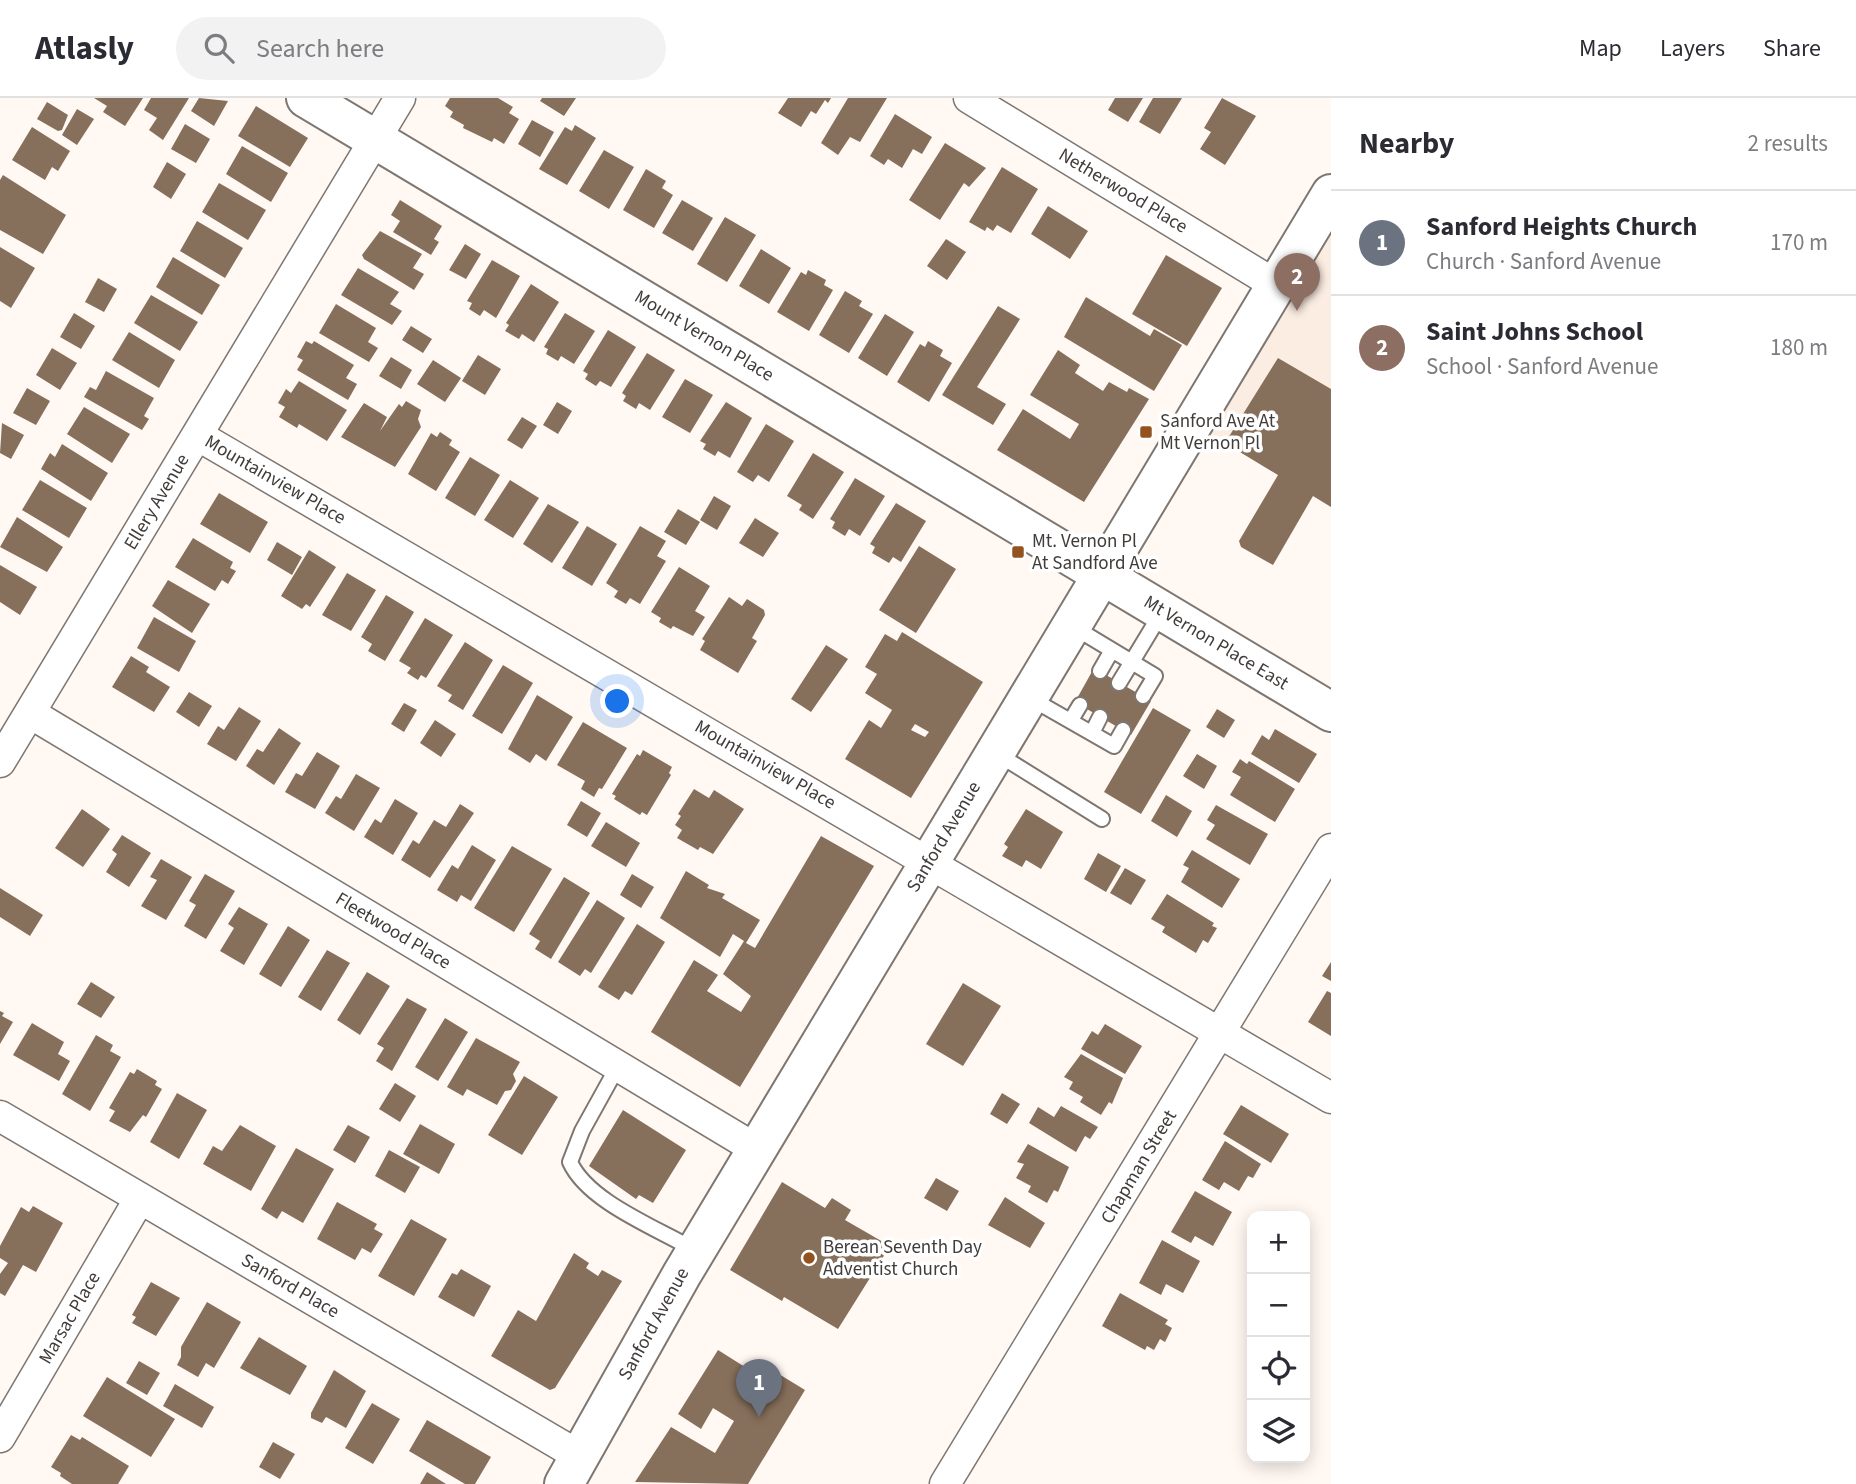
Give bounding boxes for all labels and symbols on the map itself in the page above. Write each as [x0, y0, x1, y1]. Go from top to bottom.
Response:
street label: Netherwood Place [1053, 142, 1193, 240]
pin: 2 [1274, 253, 1320, 311]
street label: Mount Vernon Place [629, 284, 779, 388]
place label: Sanford Ave At Mt Vernon Pl [1160, 408, 1276, 457]
marker: Sanford Ave At Mt Vernon Pl [1138, 424, 1154, 440]
street label: Mountainview Place [199, 429, 351, 531]
street label: Ellery Avenue [118, 449, 196, 555]
place label: Mt. Vernon Pl At Sandford Ave [1032, 528, 1158, 577]
marker: Mt. Vernon Pl At Sandford Ave [1010, 544, 1026, 560]
street label: Mt Vernon Place East [1138, 589, 1294, 697]
your location [600, 684, 634, 718]
street label: Mountainview Place [689, 714, 841, 816]
street label: Sanford Avenue [900, 776, 988, 898]
street label: Fleetwood Place [330, 886, 456, 976]
street label: Chapman Street [1094, 1105, 1184, 1229]
place label: Berean Seventh Day Adventist Church [823, 1234, 982, 1283]
street label: Sanford Place [236, 1247, 344, 1325]
marker: Berean Seventh Day Adventist Church [801, 1250, 817, 1266]
street label: Sanford Avenue [612, 1263, 696, 1385]
street label: Marsac Place [33, 1267, 107, 1369]
pin: 1 [736, 1359, 782, 1417]

